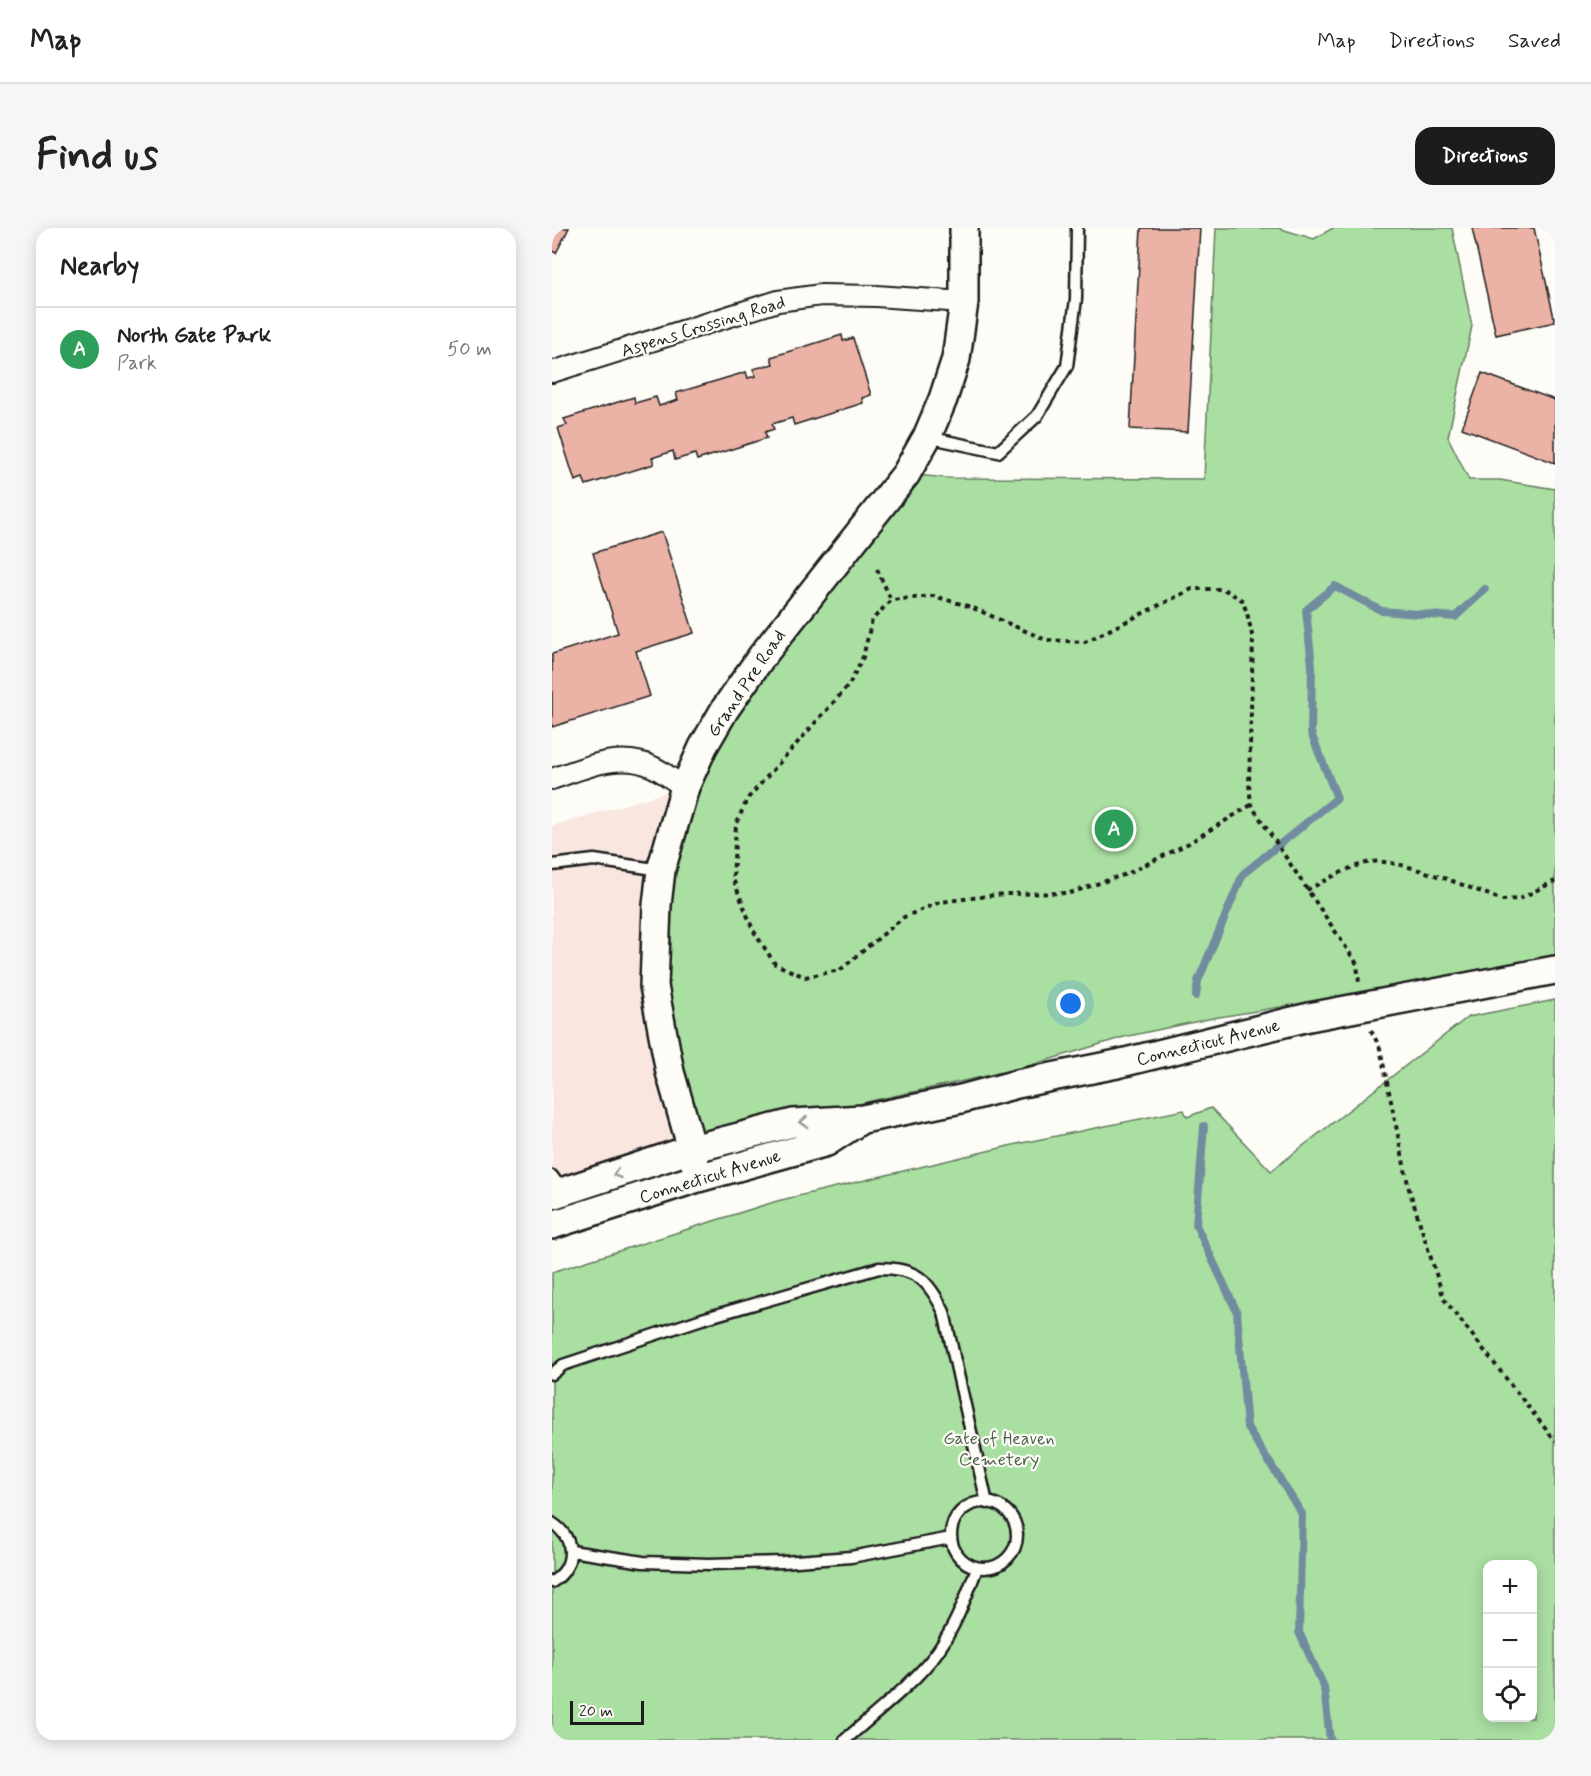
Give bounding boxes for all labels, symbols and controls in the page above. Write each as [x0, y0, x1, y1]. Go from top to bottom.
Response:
text: Map [30, 23, 81, 60]
text: Map [1317, 27, 1356, 55]
text: Directions [1389, 27, 1475, 55]
text: Saved [1508, 27, 1561, 55]
button: Directions [1415, 127, 1555, 185]
text: Find us [36, 129, 158, 184]
text: Nearby [60, 250, 139, 284]
street label: Aspens Crossing Road [618, 291, 788, 363]
text: North Gate Park [117, 322, 271, 350]
text: A [73, 336, 86, 363]
text: 50 m [447, 336, 492, 363]
text: Park [117, 350, 157, 377]
street label: Grand Pre Road [702, 625, 792, 742]
pin: A [1094, 806, 1134, 852]
your location [1056, 989, 1085, 1018]
street label: Connecticut Avenue [1134, 1014, 1282, 1072]
one-way arrow [800, 1115, 809, 1128]
street label: Connecticut Avenue [637, 1144, 784, 1210]
one-way arrow [612, 1167, 623, 1179]
park label: Gate of Heaven Cemetery [943, 1427, 1055, 1472]
map controls [1483, 1560, 1537, 1722]
button: + [1483, 1560, 1537, 1614]
button: − [1483, 1614, 1537, 1668]
button: locate [1483, 1668, 1537, 1722]
scale bar [570, 1698, 644, 1726]
text: 20 m [579, 1701, 613, 1722]

